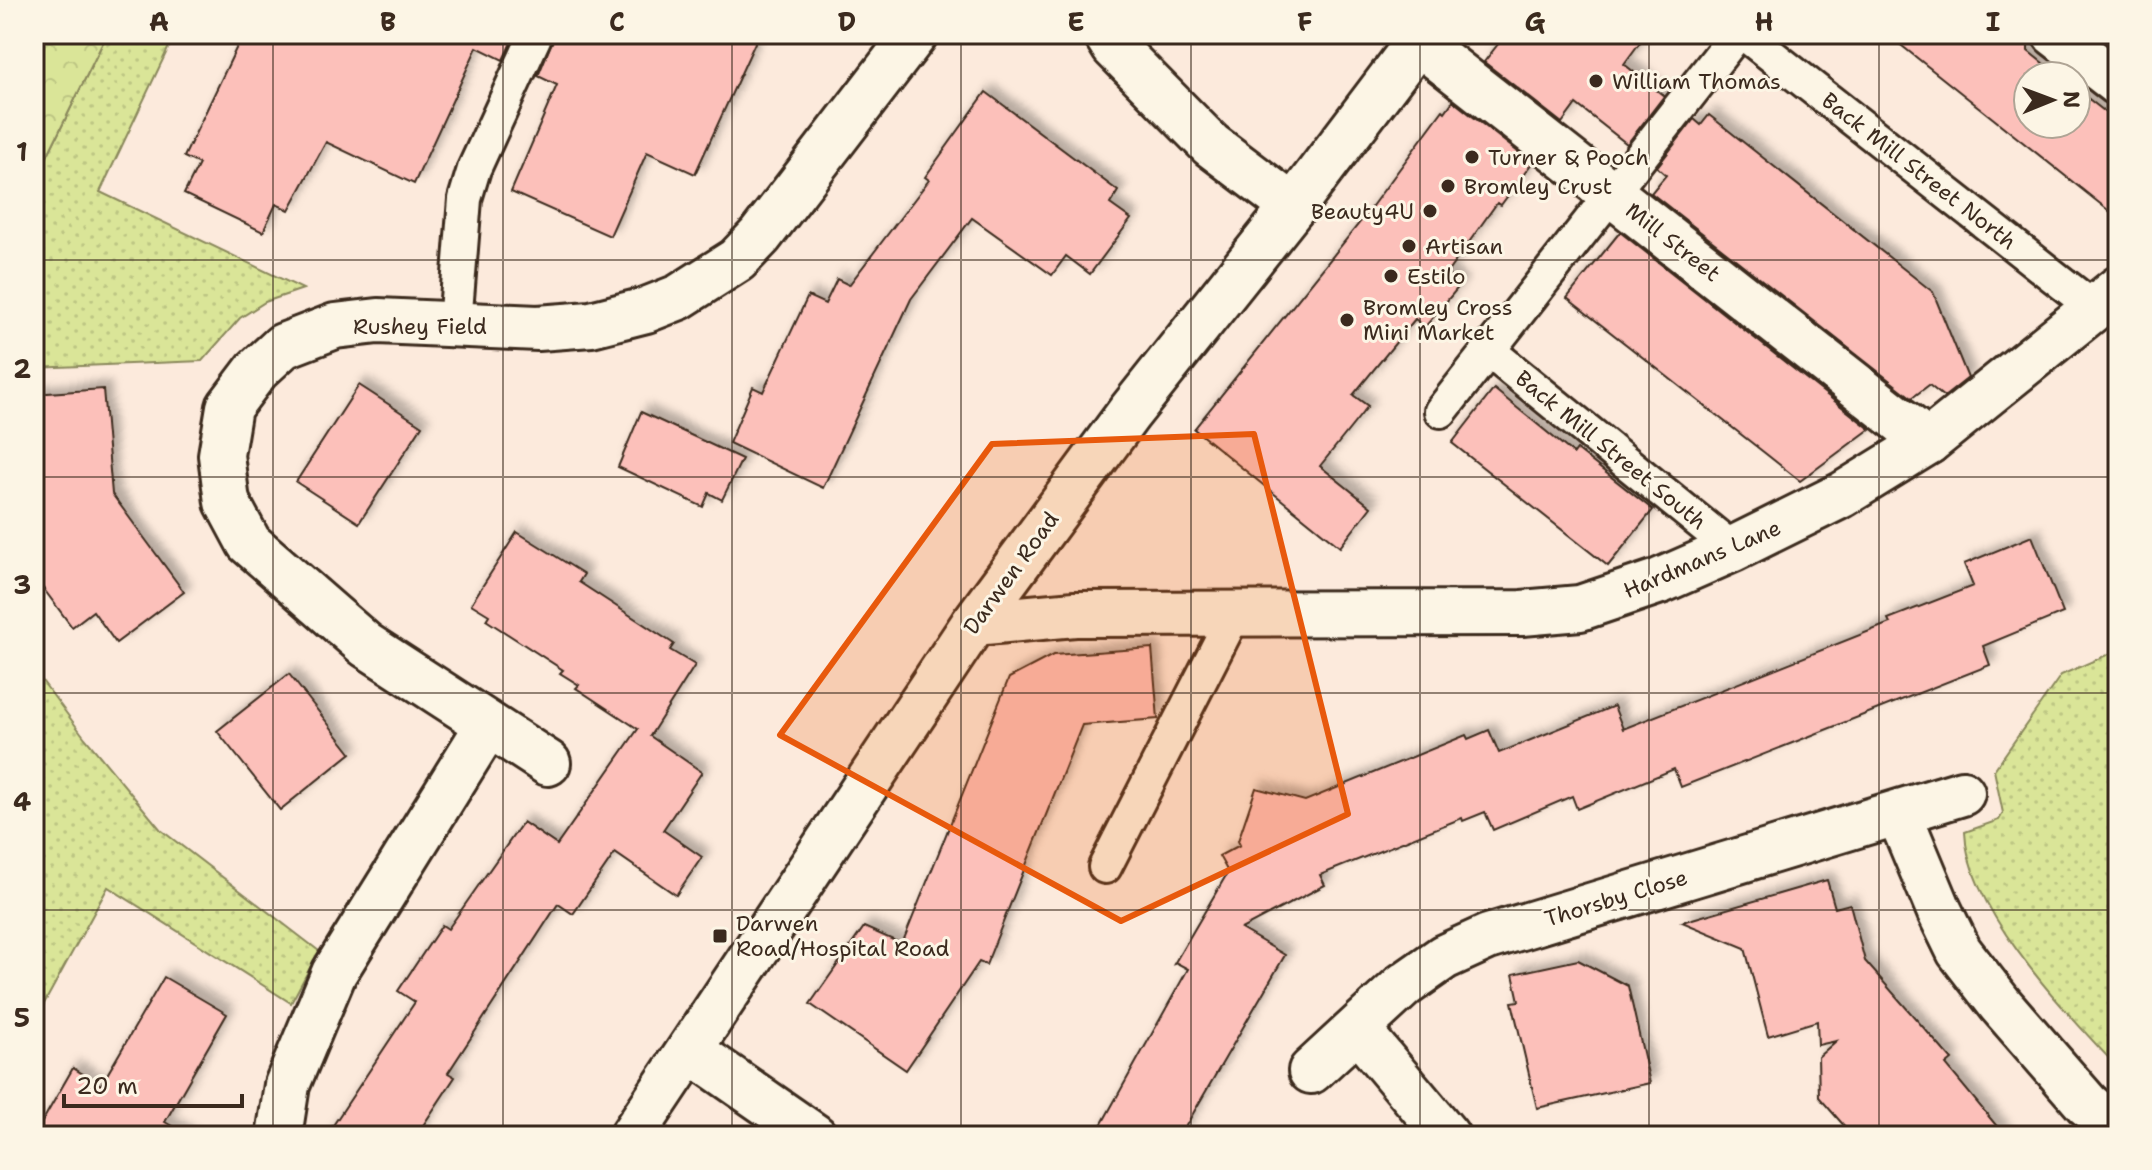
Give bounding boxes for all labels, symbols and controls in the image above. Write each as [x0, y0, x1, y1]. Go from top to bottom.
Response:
text: A [149, 4, 169, 39]
text: B [380, 4, 396, 39]
text: C [609, 4, 625, 39]
text: D [838, 4, 856, 39]
text: E [1067, 4, 1085, 39]
text: F [1297, 4, 1313, 39]
text: G [1525, 4, 1546, 39]
text: H [1755, 4, 1773, 39]
text: I [1986, 4, 2000, 39]
north arrow [2012, 60, 2092, 140]
place label: William Thomas [1612, 67, 1781, 96]
marker: William Thomas [1587, 72, 1605, 90]
street label: Back Mill Street North [1816, 86, 2022, 256]
text: N [2057, 91, 2086, 109]
text: 1 [16, 134, 28, 169]
place label: Turner & Pooch [1488, 143, 1649, 172]
marker: Turner & Pooch [1463, 148, 1481, 166]
place label: Bromley Crust [1464, 172, 1612, 201]
marker: Bromley Crust [1439, 177, 1457, 195]
street label: Mill Street [1620, 196, 1726, 288]
place label: Beauty4U [1311, 197, 1414, 226]
marker: Beauty4U [1421, 202, 1439, 220]
place label: Artisan [1425, 232, 1503, 261]
marker: Artisan [1400, 237, 1418, 255]
place label: Estilo [1407, 262, 1466, 291]
marker: Estilo [1382, 267, 1400, 285]
place label: Bromley Cross Mini Market [1363, 293, 1513, 347]
marker: Bromley Cross Mini Market [1338, 311, 1356, 329]
street label: Rushey Field [353, 312, 487, 341]
text: 2 [13, 351, 31, 386]
street label: Back Mill Street South [1509, 364, 1713, 536]
street label: Darwen Road [957, 506, 1065, 640]
street label: Hardmans Lane [1619, 513, 1785, 605]
text: 3 [13, 567, 31, 602]
text: 4 [13, 784, 31, 819]
street label: Thorsby Close [1541, 862, 1691, 934]
place label: Darwen Road/Hospital Road [736, 909, 949, 963]
marker: Darwen Road/Hospital Road [711, 927, 729, 945]
text: 5 [14, 1000, 30, 1035]
scale bar [64, 1058, 242, 1108]
text: 20 m [76, 1070, 138, 1102]

